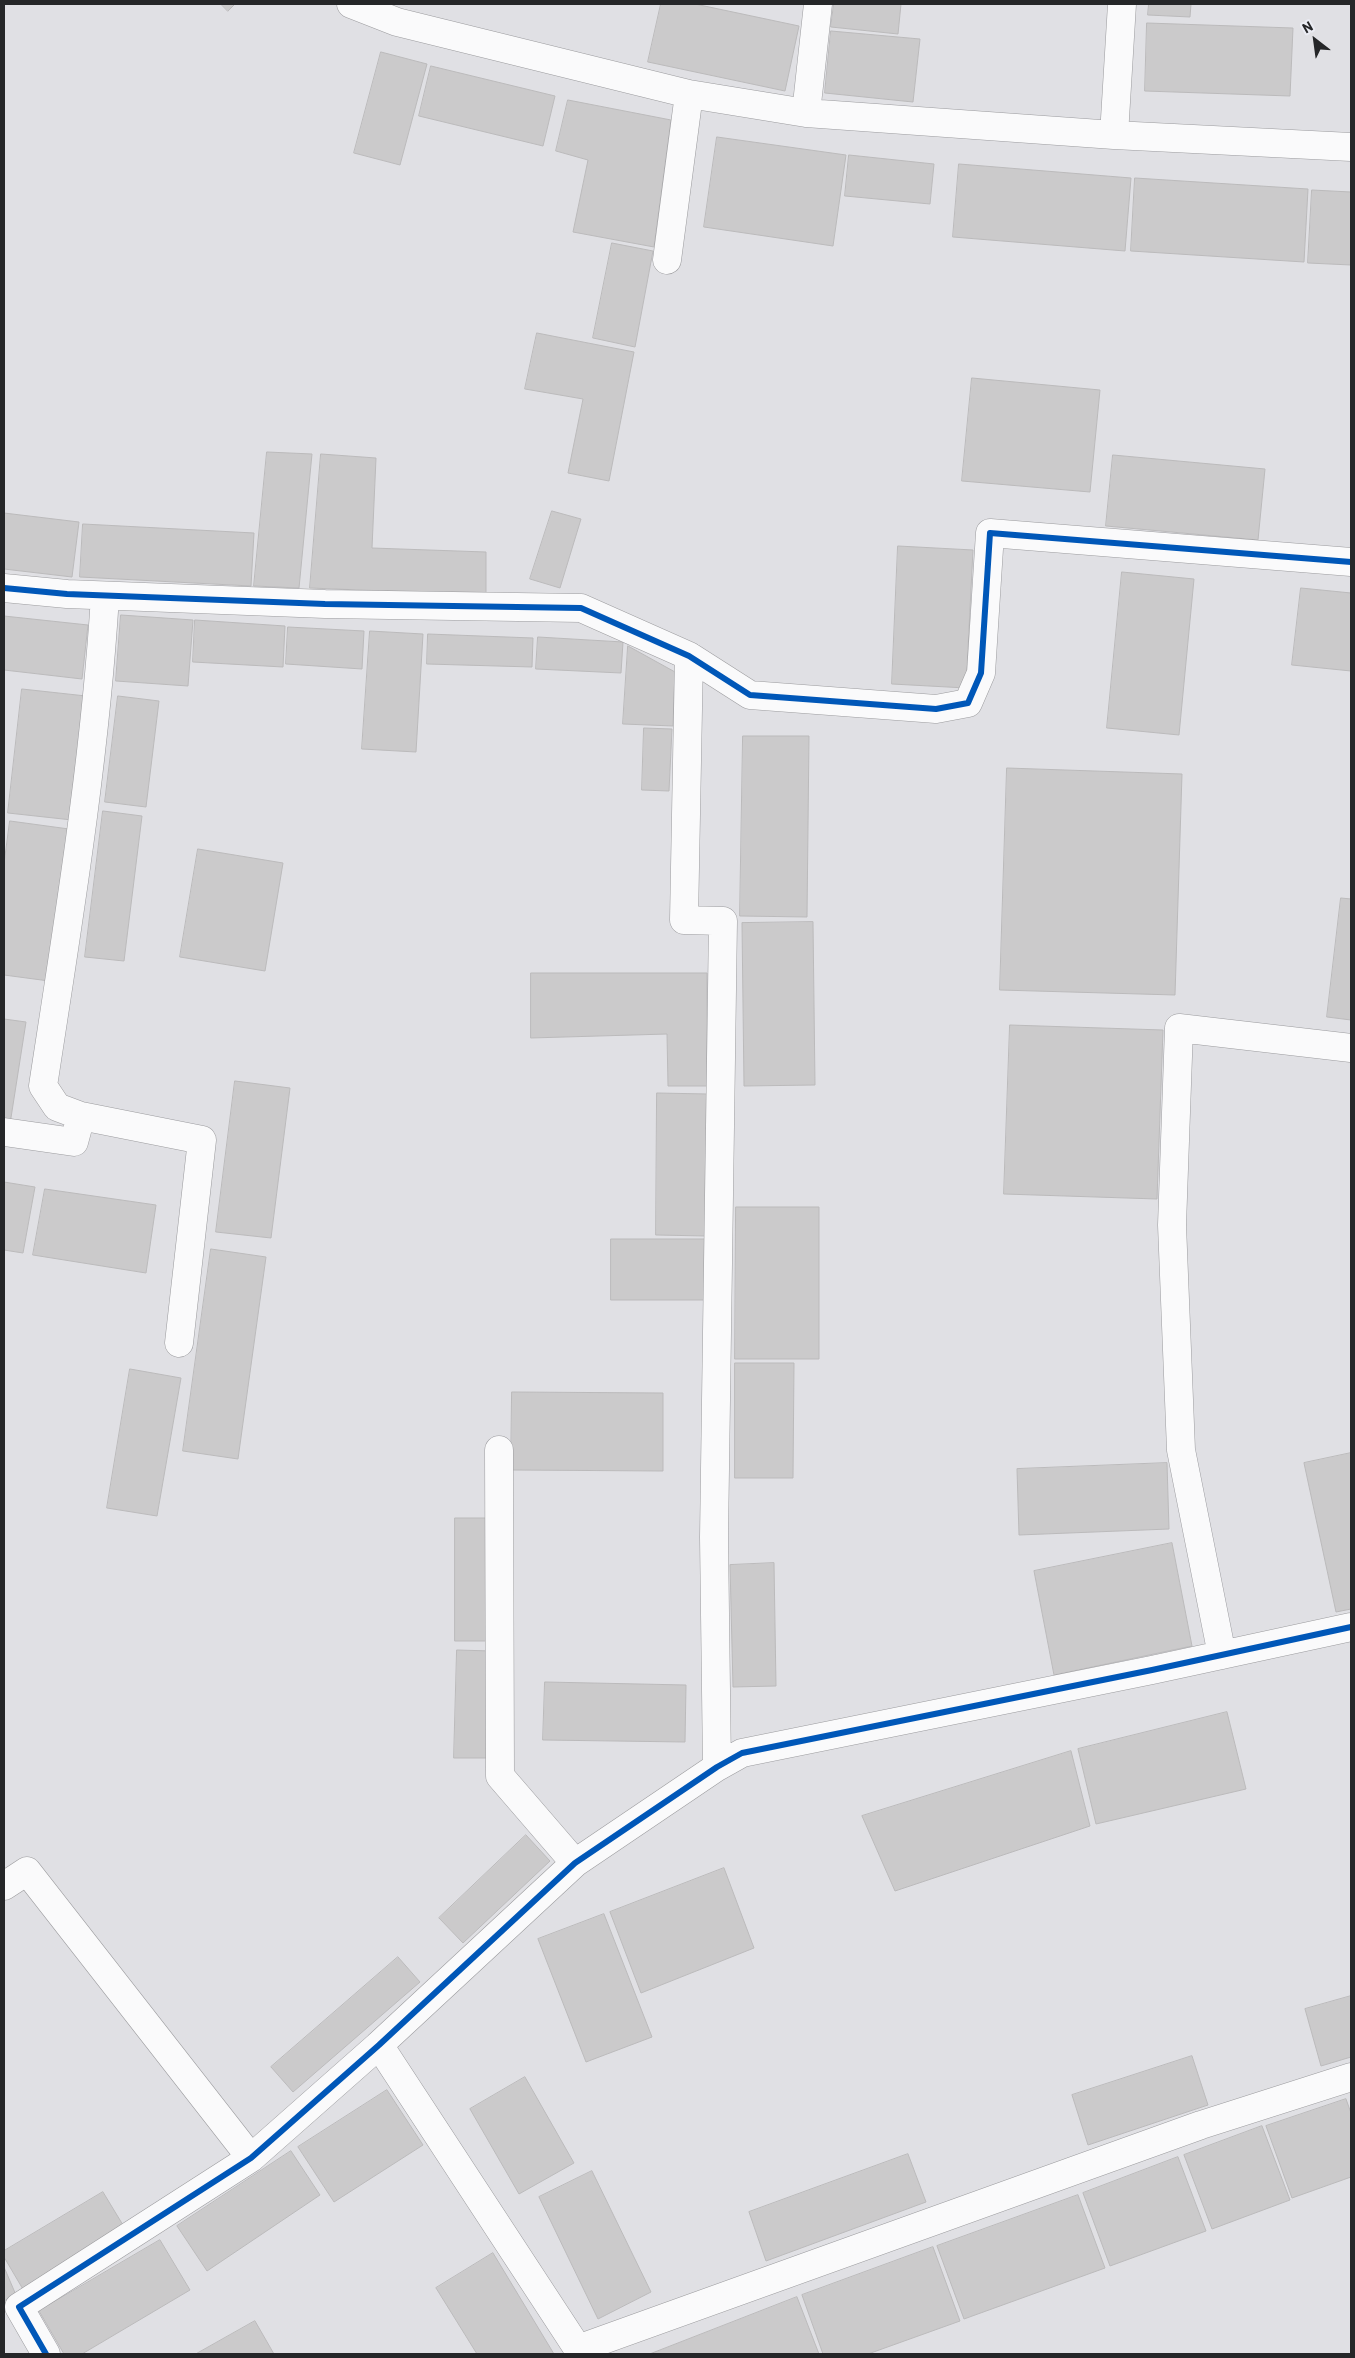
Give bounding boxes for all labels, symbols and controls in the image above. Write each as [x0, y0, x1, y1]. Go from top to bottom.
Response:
north arrow [1290, 15, 1340, 65]
text: N [1299, 17, 1316, 36]

